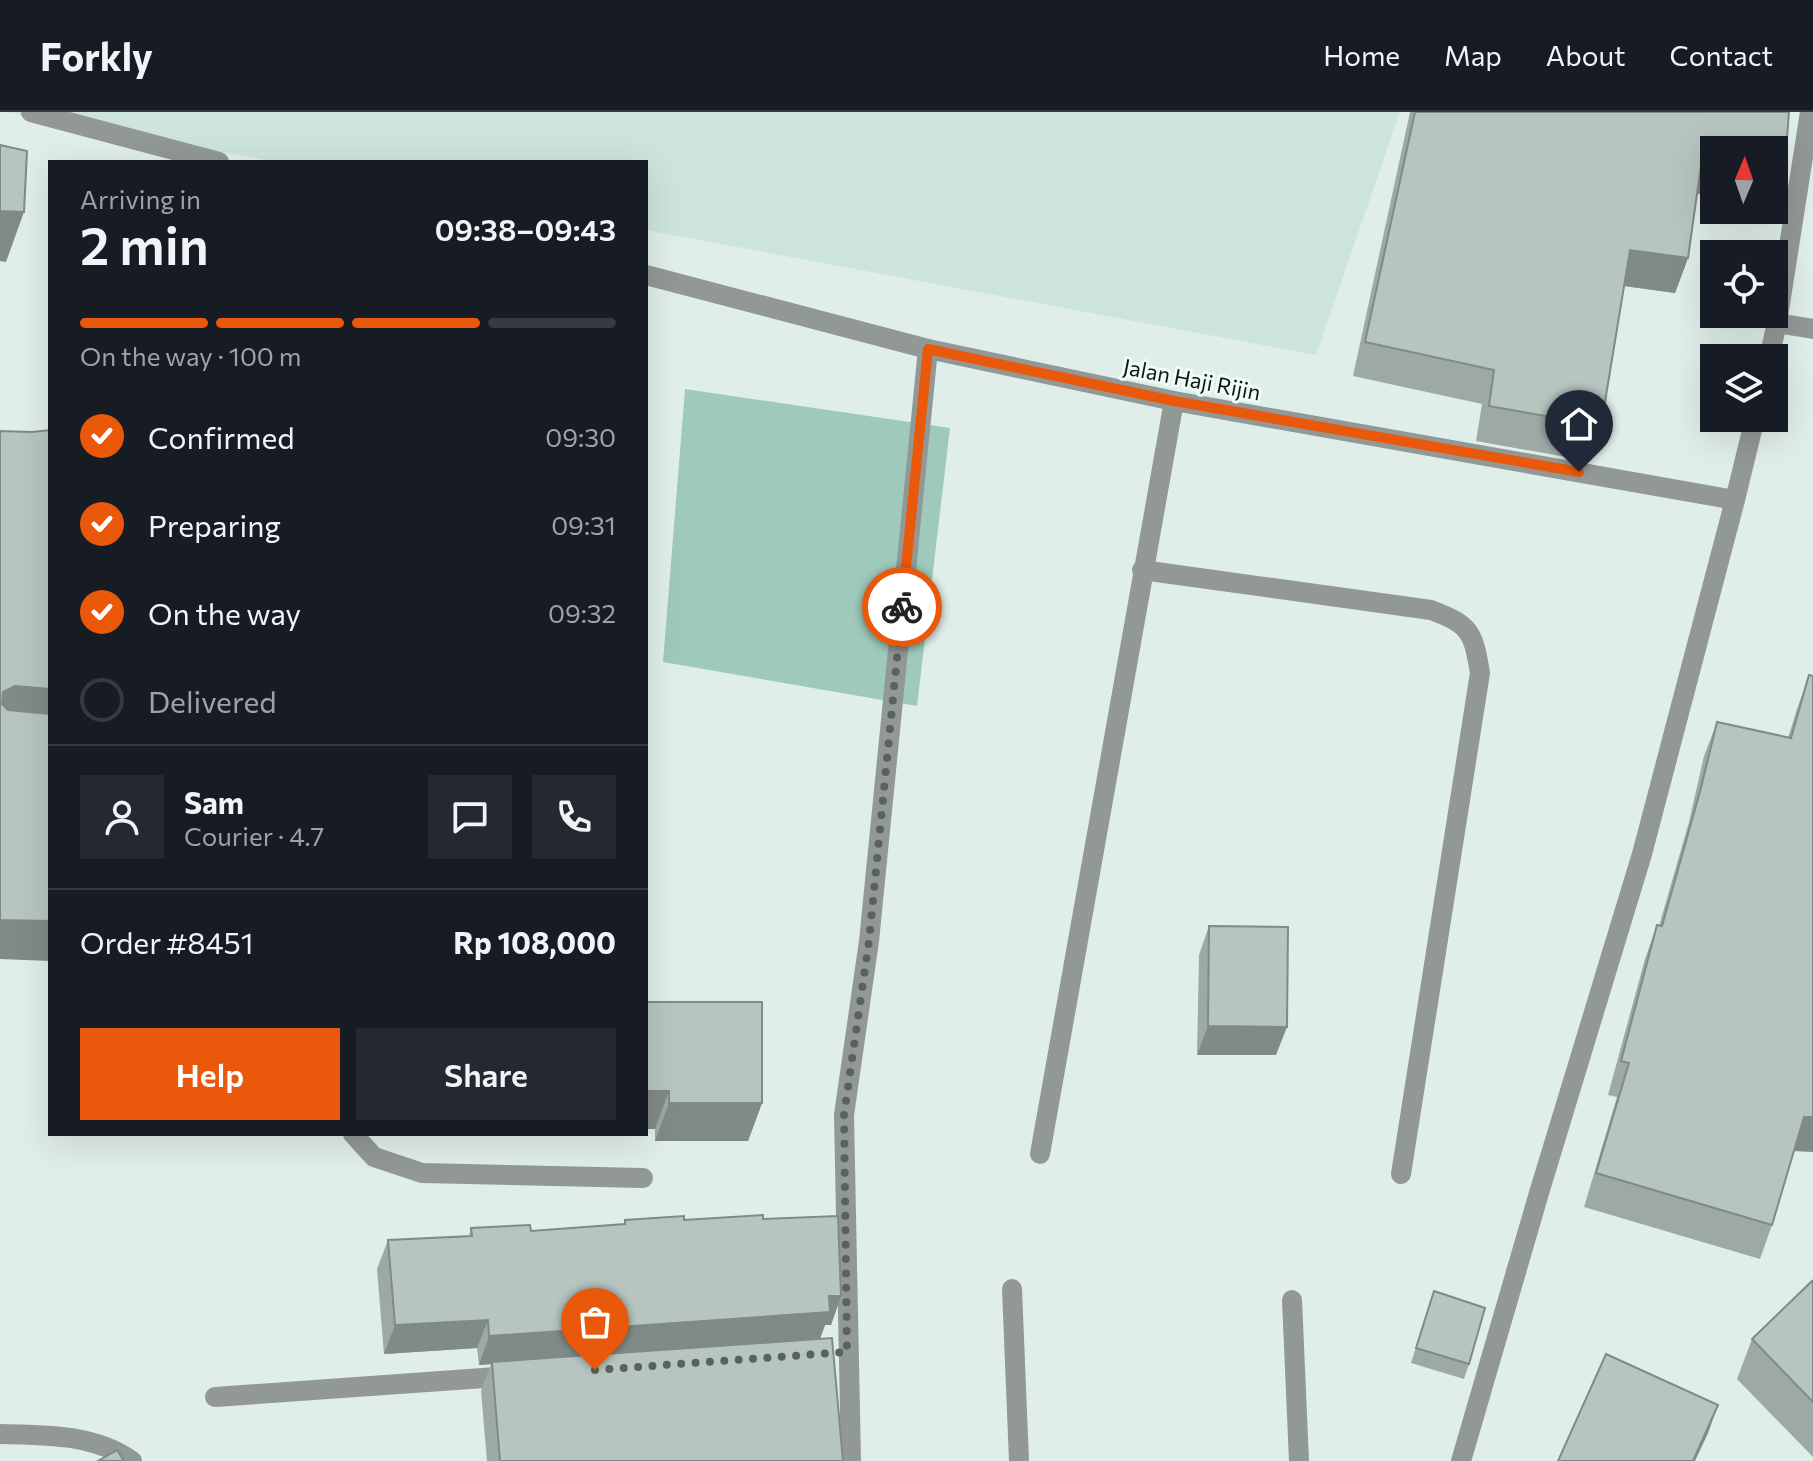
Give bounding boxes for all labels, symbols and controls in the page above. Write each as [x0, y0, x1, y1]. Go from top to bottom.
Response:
text: Forkly [40, 32, 153, 79]
text: Home [1323, 38, 1400, 72]
text: Map [1444, 38, 1502, 72]
text: About [1546, 38, 1626, 72]
text: Contact [1670, 38, 1773, 72]
north arrow [1700, 136, 1788, 224]
map controls [1700, 136, 1788, 432]
text: Arriving in [80, 183, 201, 214]
text: 09:38–09:43 [435, 210, 616, 247]
text: 2 min [80, 212, 209, 276]
button: locate [1700, 240, 1788, 328]
text: On the way · 100 m [80, 340, 302, 371]
button: layers [1700, 344, 1788, 432]
street label: Jalan Haji Rijin [1121, 352, 1263, 406]
pin [1545, 390, 1613, 472]
icon: home [1557, 402, 1601, 446]
icon: check [80, 414, 124, 458]
text: Confirmed [148, 418, 295, 455]
text: 09:30 [545, 421, 616, 452]
icon: check [80, 502, 124, 546]
text: Preparing [148, 506, 281, 543]
text: 09:31 [551, 509, 616, 540]
courier [862, 567, 942, 647]
icon: bike [880, 585, 924, 629]
icon: check [80, 590, 124, 634]
text: On the way [148, 594, 301, 631]
text: 09:32 [548, 597, 616, 628]
text: Delivered [148, 682, 277, 719]
button: person [80, 775, 164, 859]
button: chat [428, 775, 512, 859]
button: phone [532, 775, 616, 859]
text: Sam [184, 783, 244, 820]
text: Courier · 4.7 [184, 820, 324, 851]
text: Order #8451 [80, 923, 254, 960]
text: Rp 108,000 [453, 923, 616, 960]
button: Help [80, 1028, 340, 1120]
button: Share [356, 1028, 616, 1120]
pin [561, 1288, 629, 1370]
icon: bag [573, 1300, 617, 1344]

